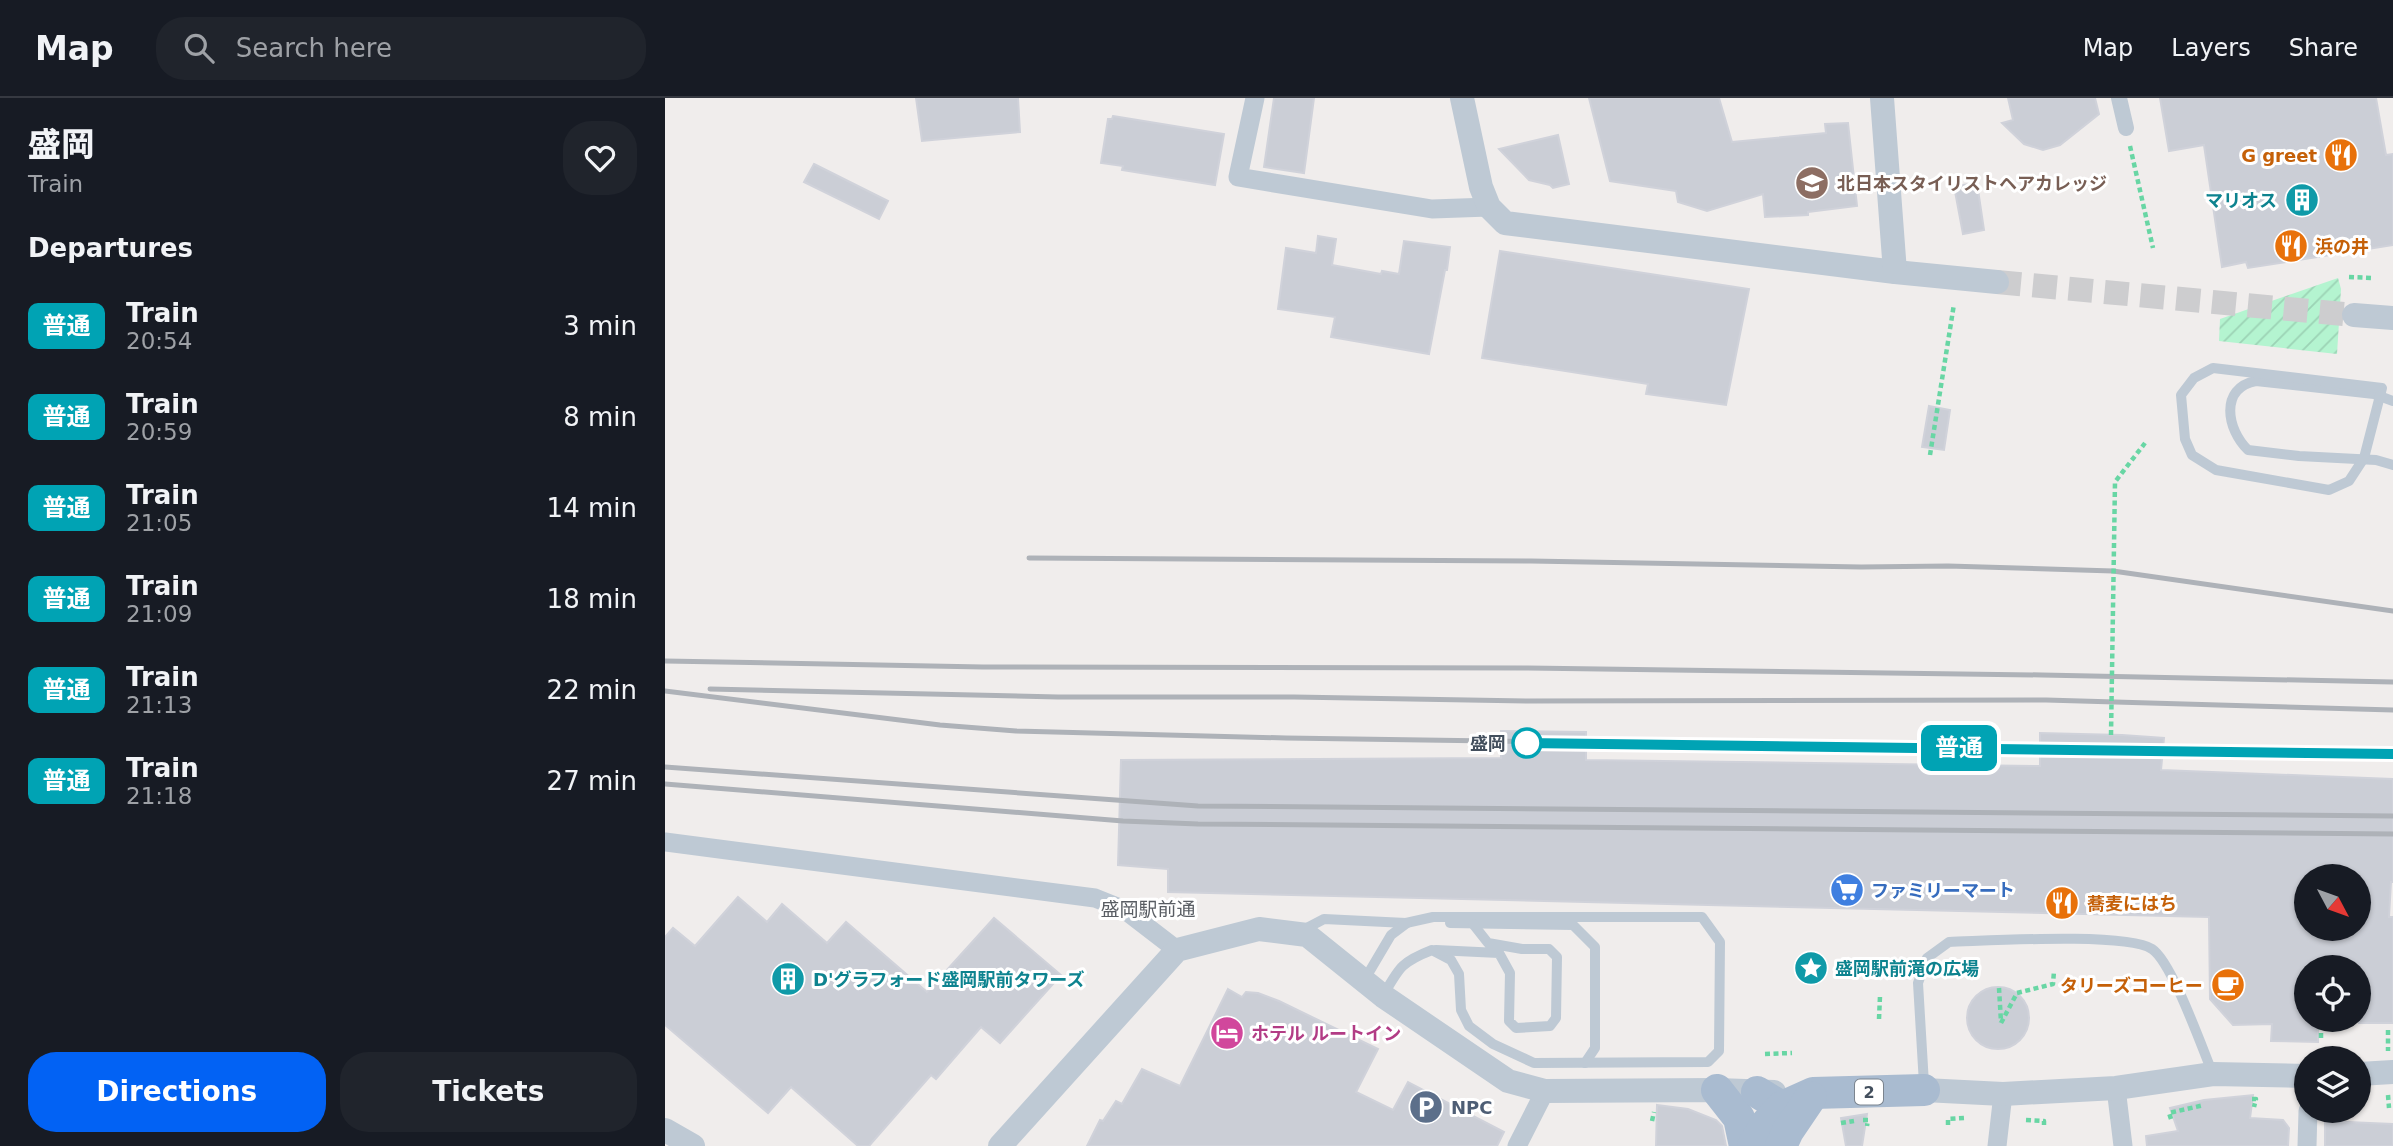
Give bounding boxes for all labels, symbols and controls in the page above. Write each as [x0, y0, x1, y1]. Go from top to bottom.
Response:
search box [156, 17, 646, 80]
text: Map [35, 29, 114, 68]
icon: search [180, 29, 218, 67]
text: Search here [236, 33, 392, 63]
text: Map [2083, 34, 2133, 62]
text: Layers [2171, 34, 2251, 62]
text: Share [2289, 34, 2358, 62]
button: heart [563, 121, 637, 195]
text: 盛岡 [28, 125, 94, 164]
restaurant icon: G greet [2322, 136, 2360, 174]
place label: G greet [2241, 145, 2317, 166]
school or university icon: 北日本スタイリストヘアカレッジ [1793, 164, 1831, 202]
text: Train [28, 171, 83, 197]
place label: 北日本スタイリストヘアカレッジ [1837, 173, 2107, 194]
building icon: マリオス [2283, 181, 2321, 219]
place label: マリオス [2205, 190, 2277, 211]
restaurant icon: 浜の井 [2272, 227, 2310, 265]
text: Departures [28, 233, 193, 263]
place label: 浜の井 [2315, 236, 2369, 257]
text: Train [126, 298, 199, 328]
text: 3 min [563, 311, 637, 341]
text: 普通 [43, 312, 91, 340]
text: 20:54 [126, 328, 192, 354]
text: Train [126, 389, 199, 419]
text: 8 min [563, 402, 637, 432]
text: 普通 [43, 403, 91, 431]
text: 20:59 [126, 419, 192, 445]
text: Train [126, 480, 199, 510]
text: 14 min [547, 493, 637, 523]
text: 普通 [43, 494, 91, 522]
text: 21:05 [126, 510, 192, 536]
text: Train [126, 571, 199, 601]
text: 18 min [547, 584, 637, 614]
text: 普通 [43, 585, 91, 613]
text: 21:09 [126, 601, 192, 627]
text: Train [126, 662, 199, 692]
text: 22 min [547, 675, 637, 705]
text: 普通 [43, 676, 91, 704]
text: 21:13 [126, 692, 192, 718]
line badge: 普通 [1927, 725, 1991, 771]
marker: 盛岡 [1512, 728, 1542, 758]
place label: 盛岡 [1470, 733, 1506, 754]
text: 普通 [1935, 734, 1983, 762]
text: Train [126, 753, 199, 783]
text: 27 min [547, 766, 637, 796]
text: 普通 [43, 767, 91, 795]
text: 21:18 [126, 783, 192, 809]
north arrow [2294, 864, 2371, 942]
map controls [2294, 864, 2371, 1123]
supermarket icon: ファミリーマート [1828, 871, 1866, 909]
place label: ファミリーマート [1871, 880, 2015, 901]
restaurant icon: 蕎麦にはち [2043, 884, 2081, 922]
place label: 蕎麦にはち [2087, 893, 2177, 914]
district label: 盛岡駅前通 [1100, 898, 1196, 920]
place icon: 盛岡駅前滝の広場 [1792, 949, 1830, 987]
button: locate [2294, 955, 2371, 1032]
place label: 盛岡駅前滝の広場 [1835, 958, 1979, 979]
building icon: D'グラフォード盛岡駅前タワーズ [769, 960, 807, 998]
cafe icon: タリーズコーヒー [2209, 966, 2247, 1004]
place label: D'グラフォード盛岡駅前タワーズ [813, 969, 1085, 990]
place label: タリーズコーヒー [2060, 975, 2203, 996]
hotel icon: ホテル ルートイン [1208, 1014, 1246, 1052]
place label: ホテル ルートイン [1251, 1023, 1401, 1044]
button: layers [2294, 1046, 2371, 1123]
button: Directions [28, 1052, 326, 1132]
button: Tickets [340, 1052, 637, 1132]
road number: 2 [1855, 1080, 1883, 1104]
parking icon: NPC [1407, 1088, 1445, 1126]
place label: NPC [1451, 1097, 1492, 1118]

